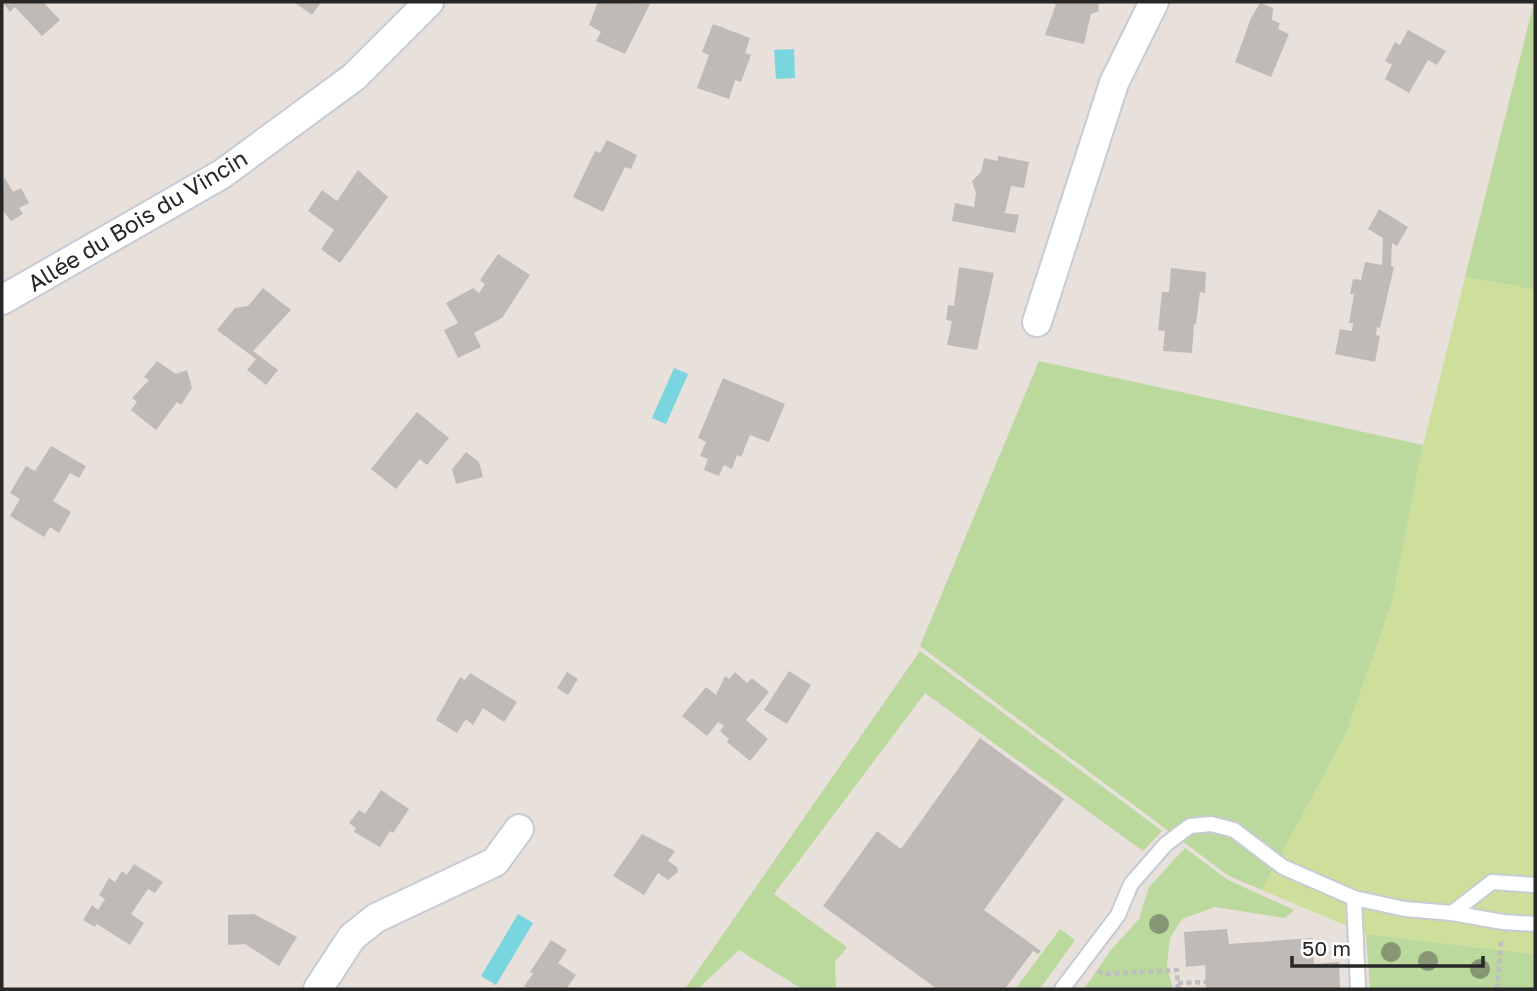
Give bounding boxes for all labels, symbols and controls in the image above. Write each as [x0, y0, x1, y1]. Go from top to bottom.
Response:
street label: Allée du Bois du Vincin [22, 143, 252, 297]
scale bar [1292, 925, 1483, 969]
text: 50 m [1302, 935, 1351, 961]

